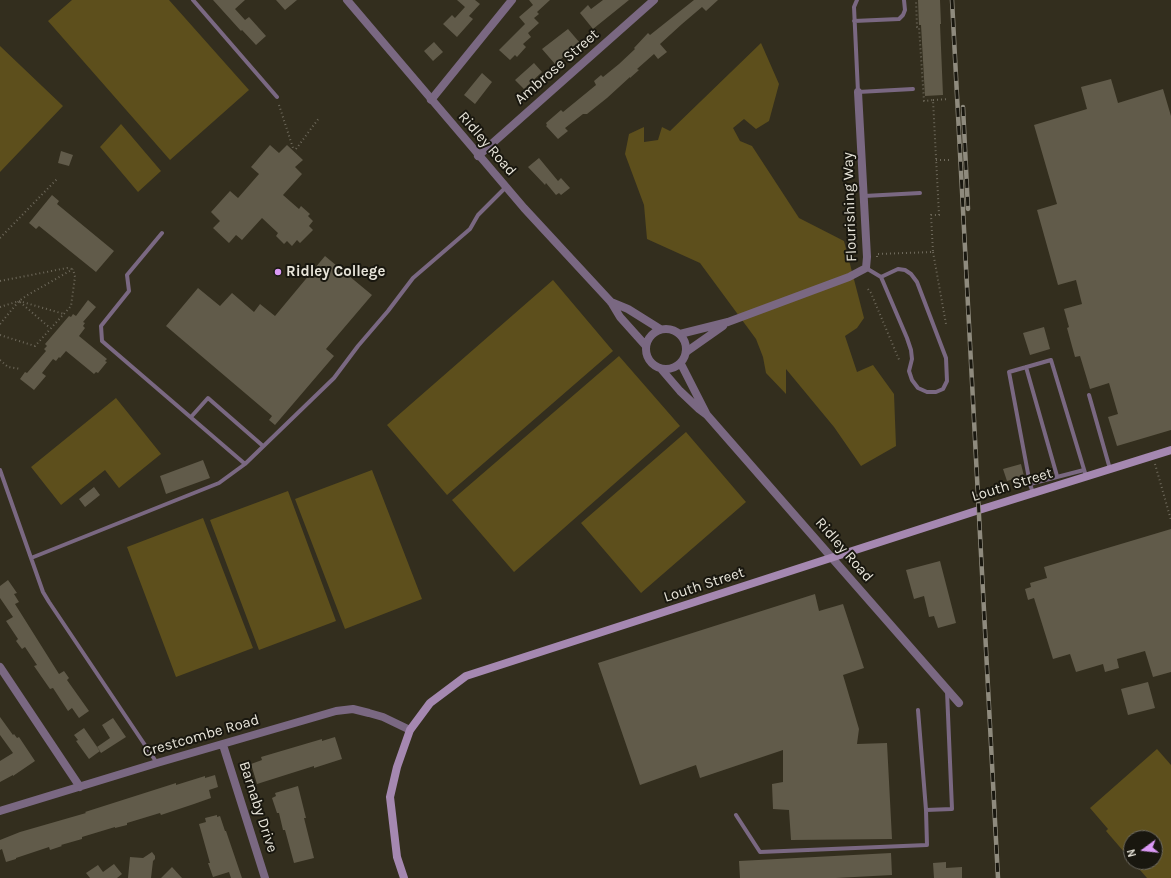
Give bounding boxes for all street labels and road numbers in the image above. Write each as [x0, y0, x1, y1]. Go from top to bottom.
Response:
street label: Ambrose Street [511, 26, 603, 108]
street label: Ridley Road [454, 108, 520, 180]
street label: Flourishing Way [839, 152, 861, 262]
street label: Louth Street [969, 464, 1055, 506]
street label: Ridley Road [811, 514, 877, 586]
street label: Louth Street [661, 564, 747, 606]
street label: Crestcombe Road [141, 711, 261, 761]
street label: Barnaby Drive [235, 759, 281, 855]

